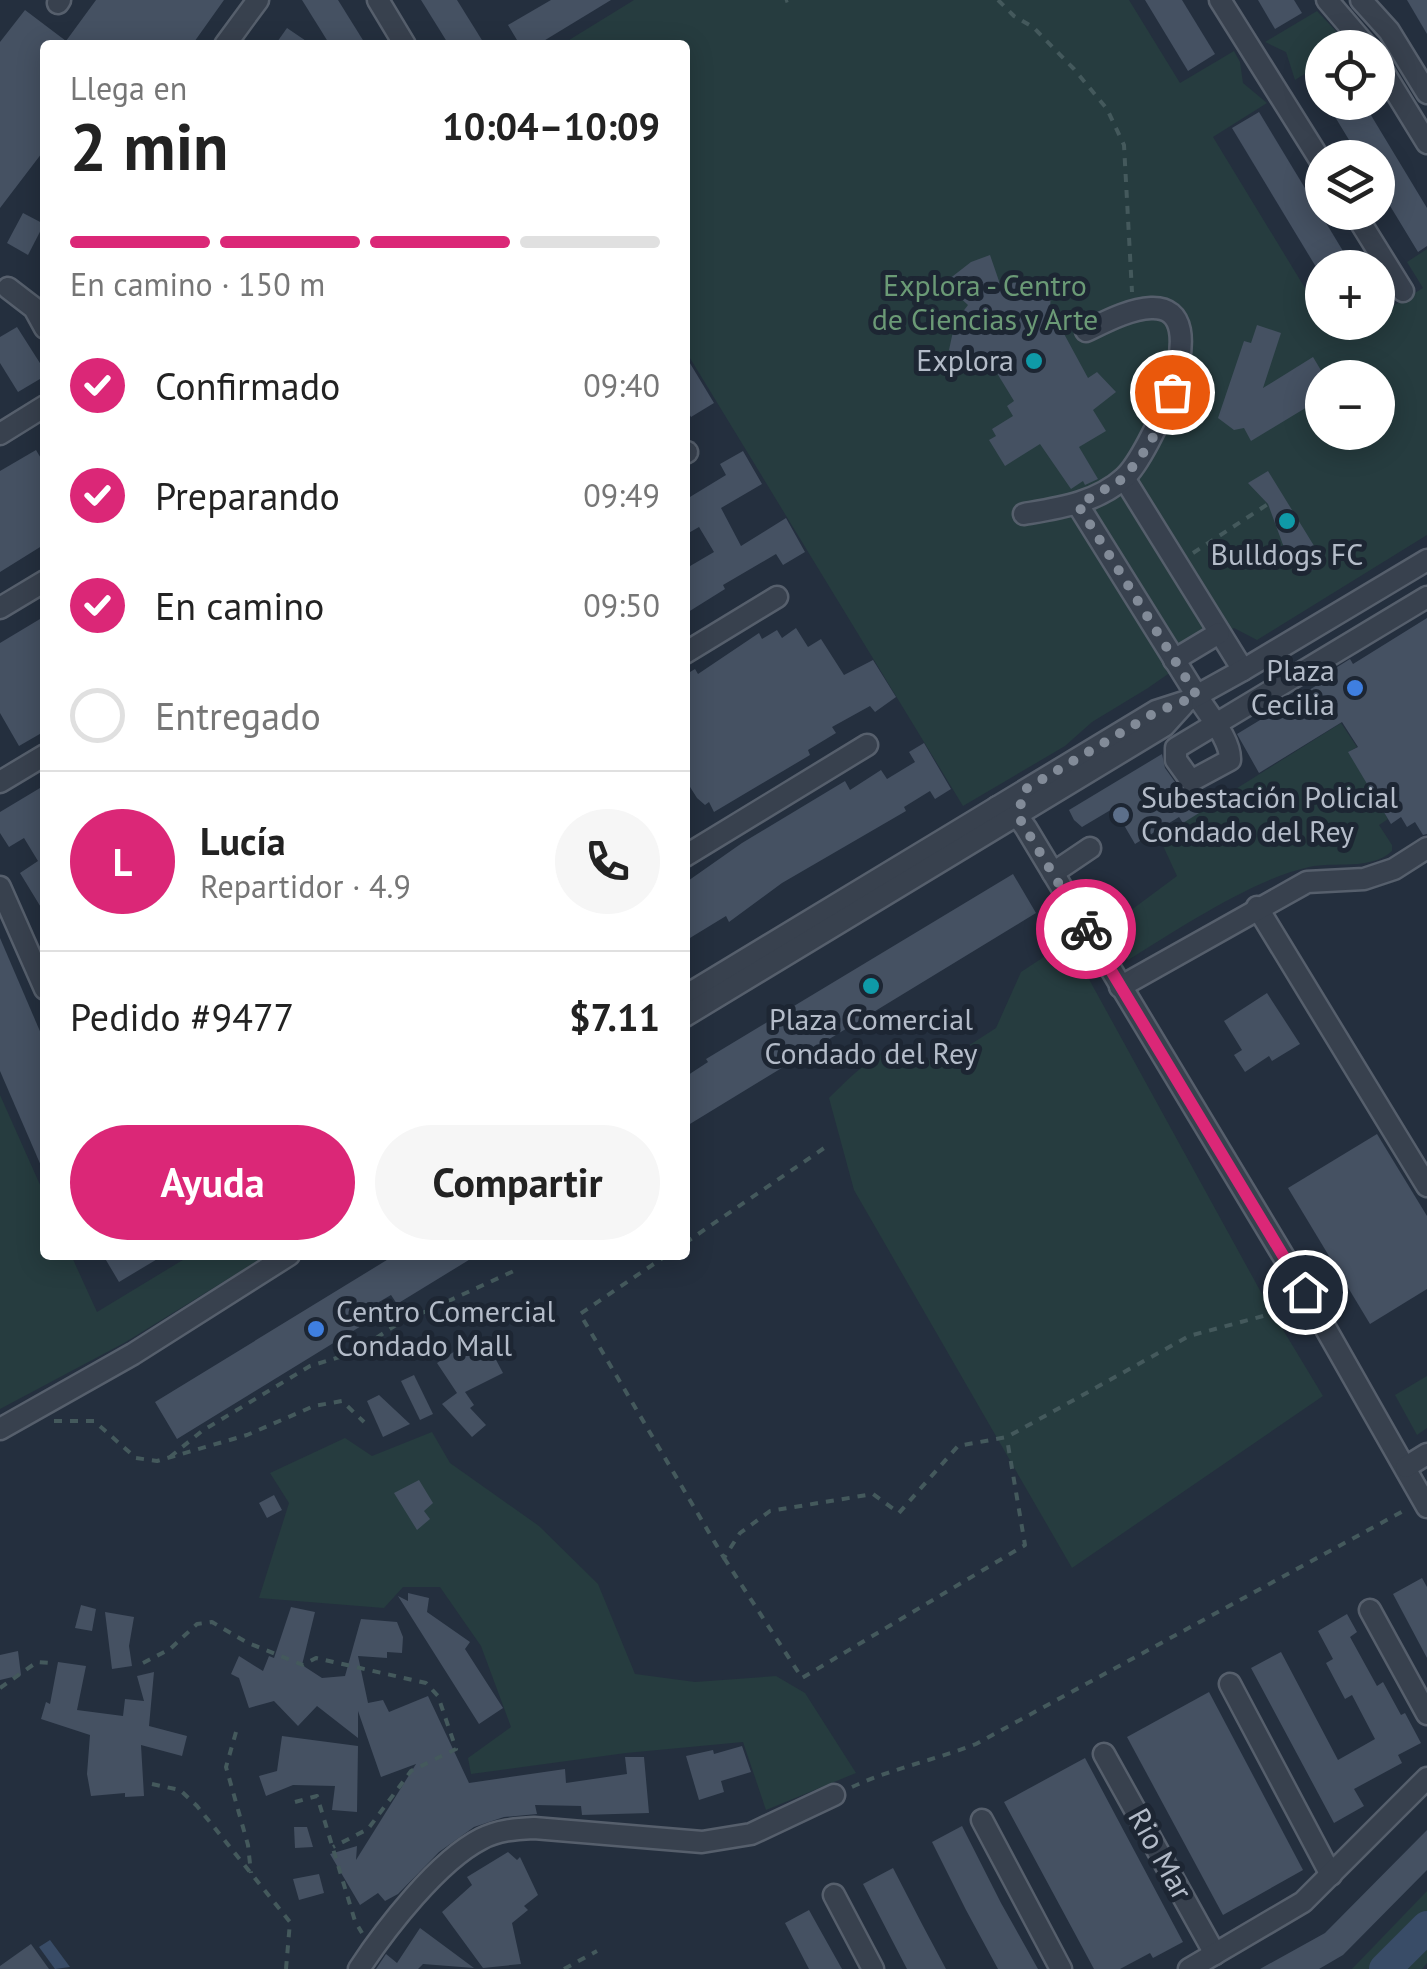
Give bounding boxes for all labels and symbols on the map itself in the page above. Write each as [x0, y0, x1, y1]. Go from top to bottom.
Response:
park label: Explora - Centro de Ciencias y Arte [872, 265, 1098, 338]
place label: Explora [916, 340, 1014, 379]
marker: Explora [1023, 350, 1045, 372]
pin [1130, 350, 1215, 435]
marker: Bulldogs FC [1276, 510, 1298, 532]
place label: Bulldogs FC [1211, 534, 1363, 573]
place label: Plaza Cecilia [1251, 650, 1335, 723]
marker: Plaza Cecilia [1344, 677, 1366, 699]
place label: Subestación Policial Condado del Rey [1141, 777, 1398, 850]
marker: Subestación Policial Condado del Rey [1110, 804, 1132, 826]
courier [1036, 879, 1136, 979]
marker: Plaza Comercial Condado del Rey [860, 975, 882, 997]
place label: Plaza Comercial Condado del Rey [765, 999, 977, 1072]
pin [1263, 1250, 1348, 1335]
place label: Centro Comercial Condado Mall [336, 1291, 556, 1364]
marker: Centro Comercial Condado Mall [305, 1318, 327, 1340]
street label: Rio Mar [1120, 1801, 1202, 1906]

